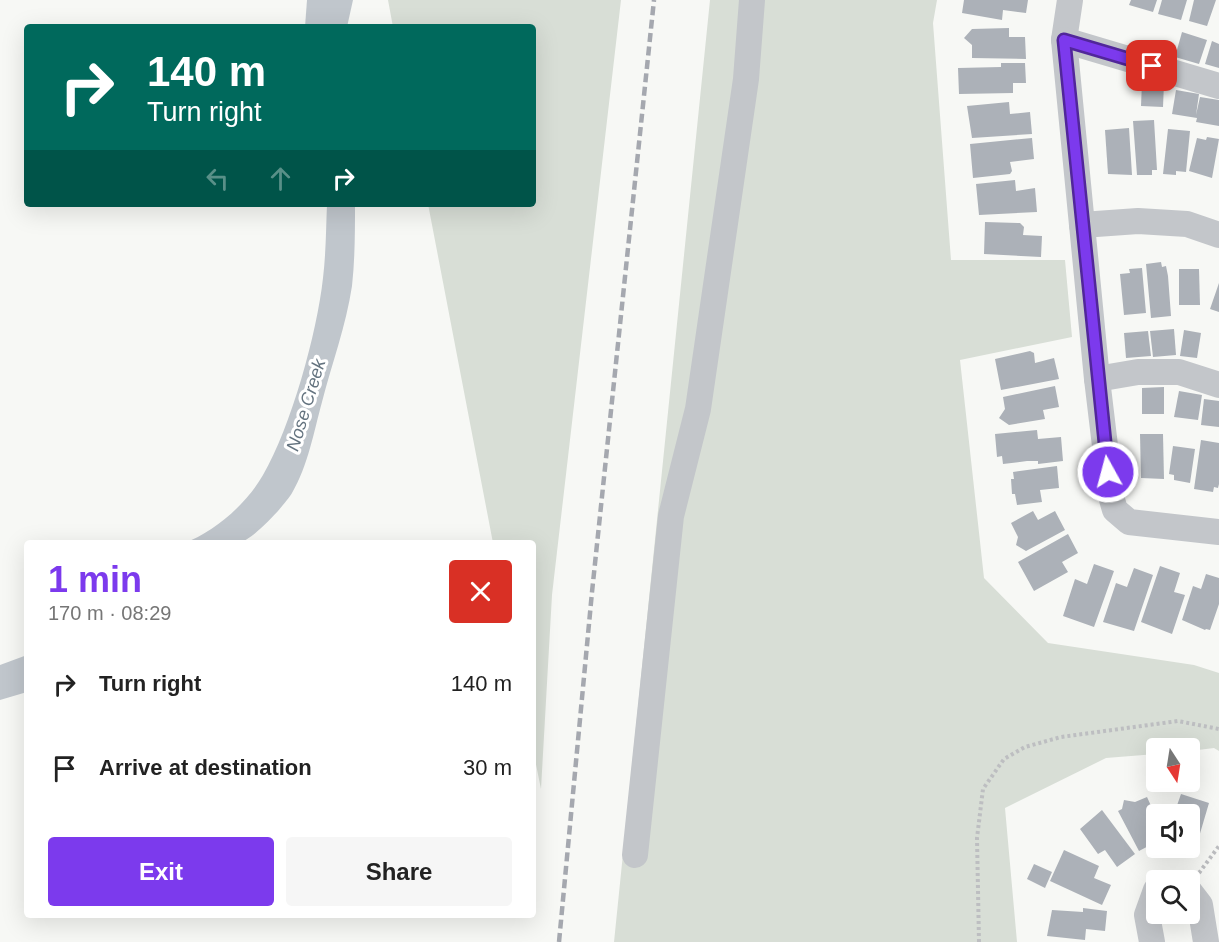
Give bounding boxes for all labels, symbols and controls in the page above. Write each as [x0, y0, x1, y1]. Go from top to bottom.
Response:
pin [1126, 40, 1177, 91]
icon: right [48, 48, 126, 126]
text: 140 m [147, 48, 266, 95]
icon: arrive [1135, 49, 1168, 82]
text: Turn right [147, 97, 262, 127]
icon: left [201, 162, 234, 195]
icon: ahead [264, 162, 297, 195]
icon: right [327, 162, 360, 195]
water label: Nose Creek [283, 356, 330, 453]
position arrow [1076, 440, 1140, 504]
text: 1 min [48, 559, 142, 600]
button: close [449, 560, 512, 623]
text: 170 m · 08:29 [48, 602, 171, 624]
icon: right [48, 668, 81, 701]
text: Turn right [99, 671, 201, 696]
text: 140 m [451, 671, 512, 696]
north arrow [1146, 738, 1200, 792]
map controls [1146, 738, 1200, 924]
icon: arrive [48, 752, 81, 785]
text: Arrive at destination [99, 755, 312, 780]
text: 30 m [463, 755, 512, 780]
button: sound [1146, 804, 1200, 858]
button: Exit [48, 837, 274, 906]
button: Share [286, 837, 512, 906]
button: search [1146, 870, 1200, 924]

